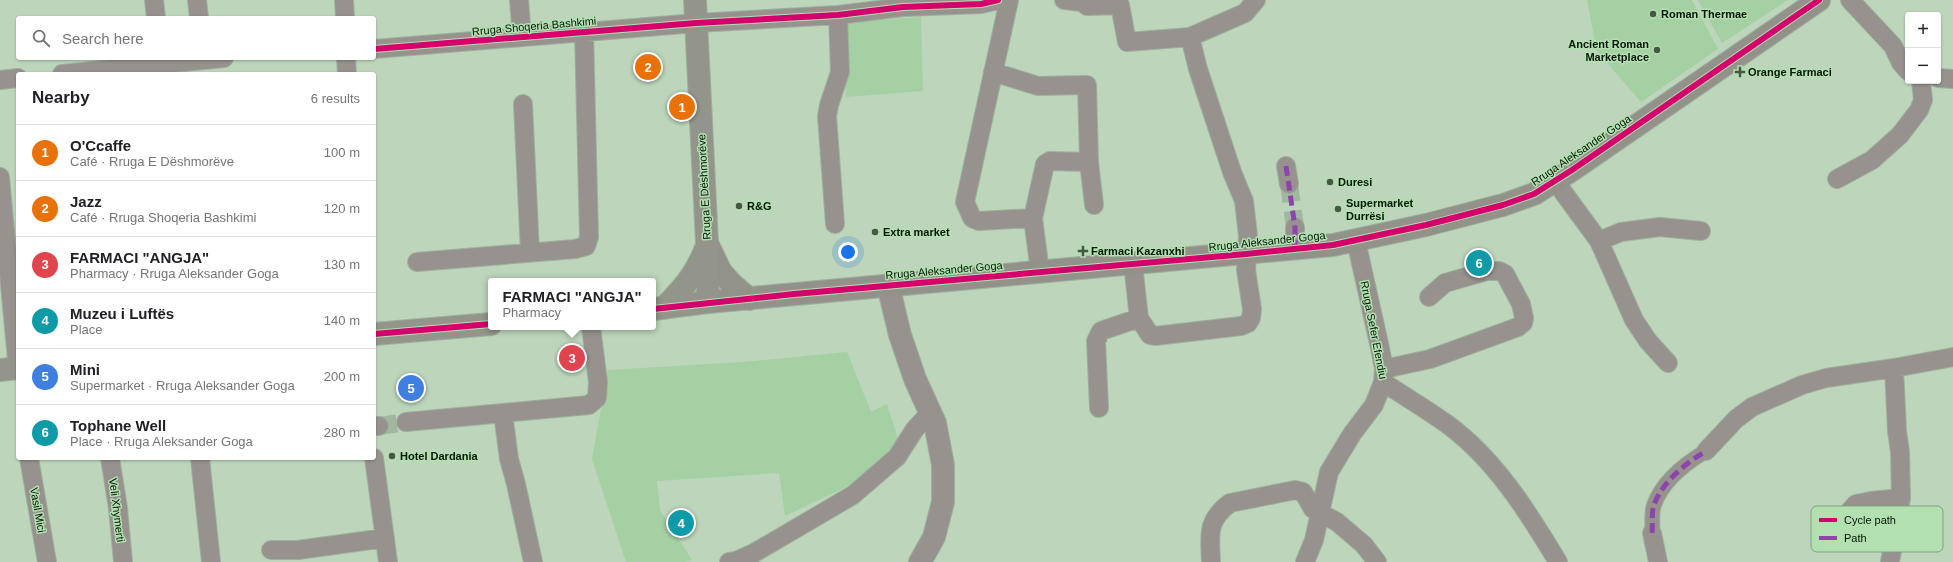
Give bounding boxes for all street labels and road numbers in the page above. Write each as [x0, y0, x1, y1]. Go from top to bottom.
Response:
street label: Rruga Shoqeria Bashkimi [471, 15, 597, 37]
street label: Rruga Aleksander Goga [1529, 112, 1634, 188]
street label: Rruga E Dëshmorëve [695, 134, 713, 240]
street label: Rruga Aleksander Goga [1208, 229, 1327, 253]
street label: Rruga Aleksander Goga [885, 259, 1004, 281]
street label: Rruga Sefer Efendiu [1359, 280, 1389, 380]
street label: Veli Xhymerti [107, 477, 127, 543]
street label: Vasil Mici [28, 486, 48, 534]

